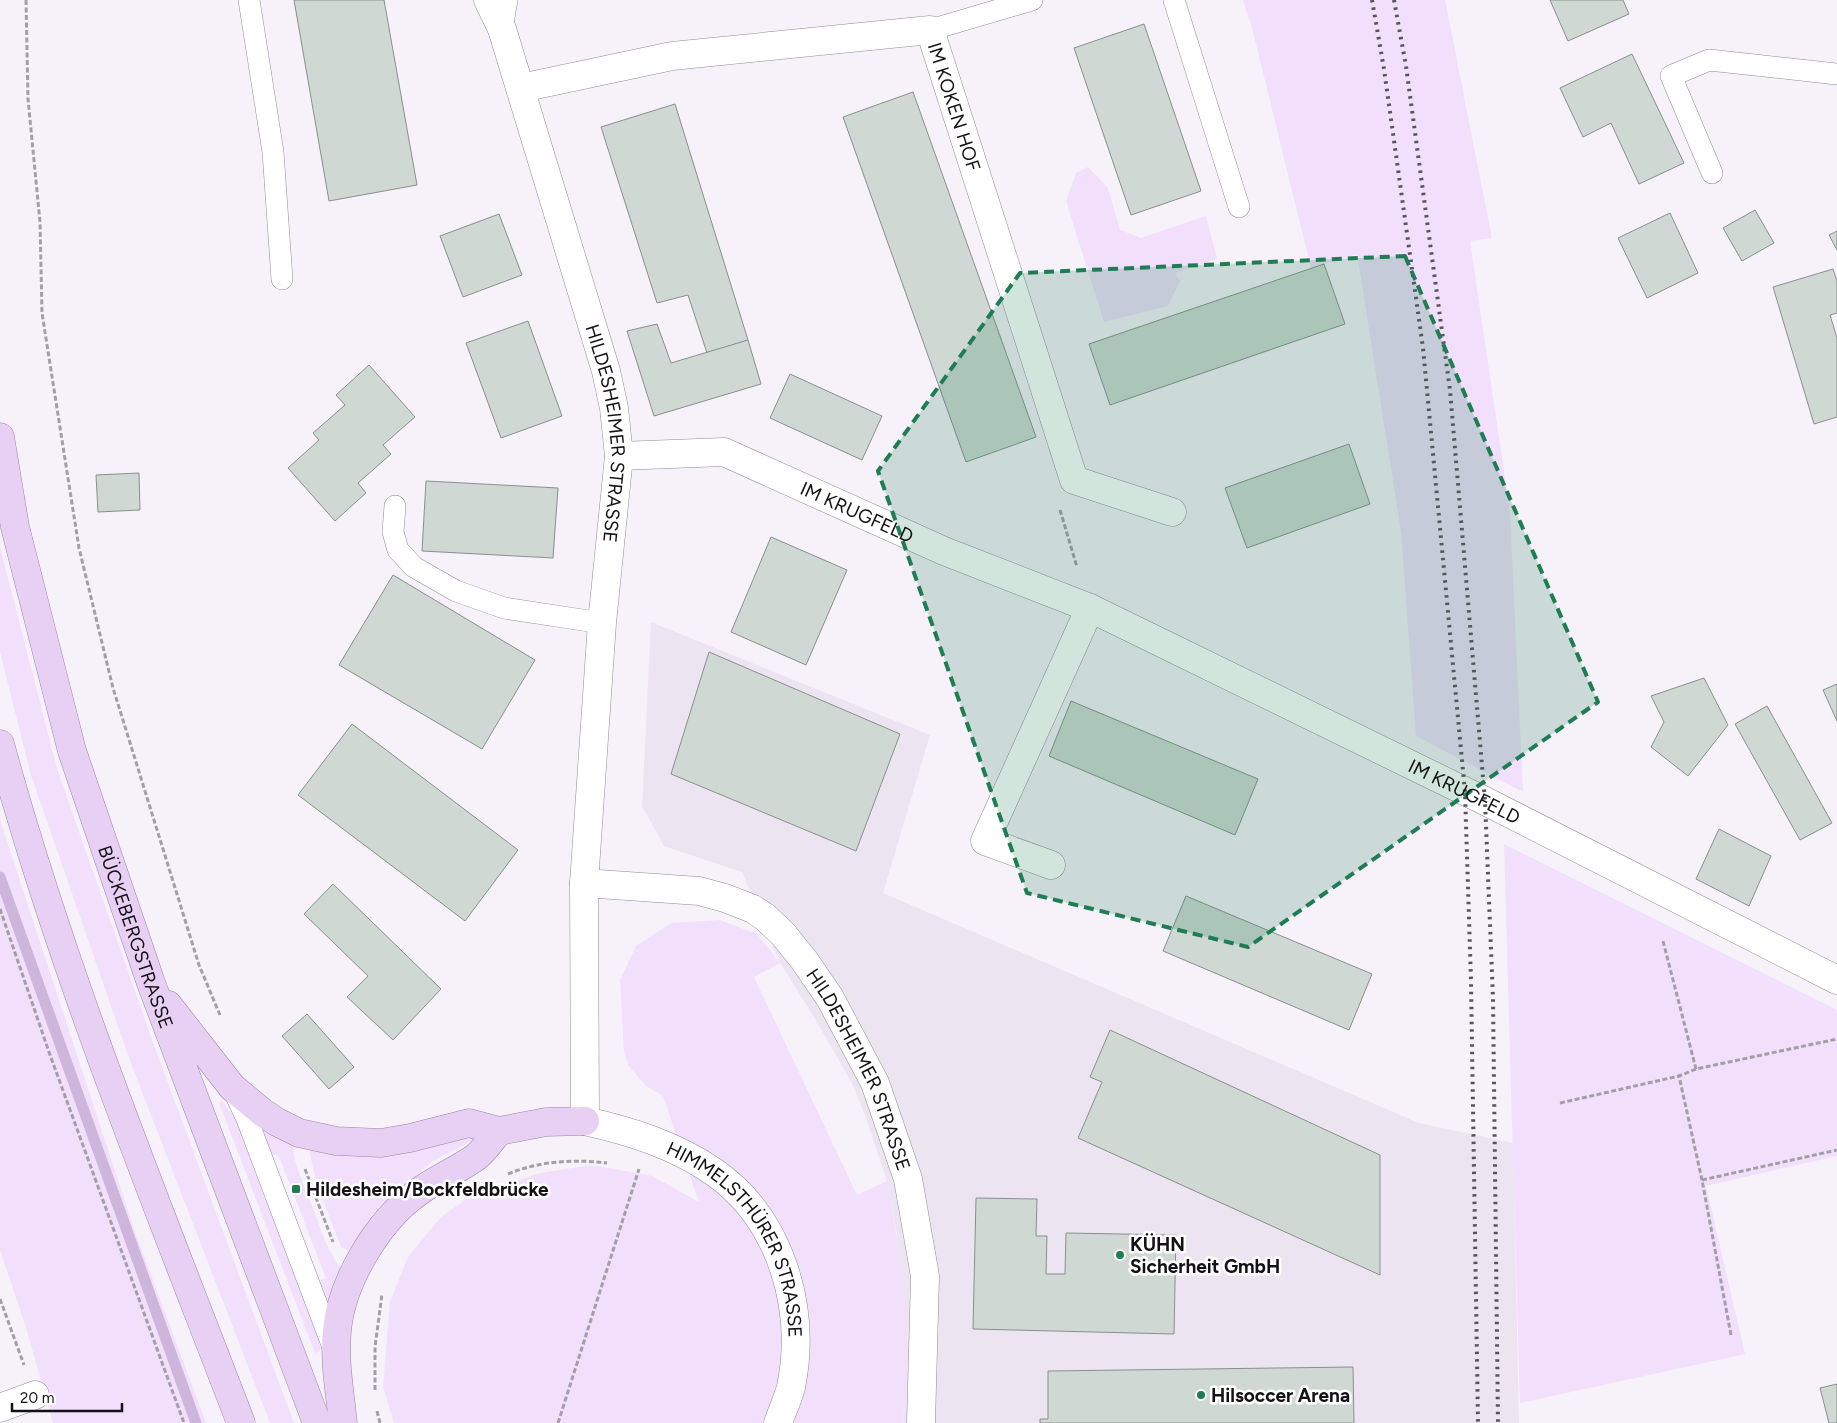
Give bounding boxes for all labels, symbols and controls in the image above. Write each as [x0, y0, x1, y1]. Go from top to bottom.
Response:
street label: IM KOKEN HOF [923, 39, 986, 174]
street label: HILDESHEIMER STRASSE [581, 321, 631, 544]
street label: IM KRUGFELD [797, 476, 917, 547]
street label: IM KRUGFELD [1405, 754, 1524, 829]
street label: BÜCKEBERGSTRASSE [93, 842, 179, 1032]
street label: HILDESHEIMER STRASSE [801, 964, 916, 1173]
street label: HIMMELSTHÜRER STRASSE [663, 1136, 807, 1338]
place label: Hildesheim/Bockfeldbrücke [306, 1178, 549, 1201]
marker: Hildesheim/Bockfeldbrücke [290, 1183, 302, 1195]
place label: KÜHN Sicherheit GmbH [1130, 1233, 1280, 1278]
marker: KÜHN Sicherheit GmbH [1114, 1249, 1126, 1261]
scale bar [12, 1380, 122, 1412]
place label: Hilsoccer Arena [1211, 1384, 1350, 1407]
text: 20 m [20, 1389, 54, 1407]
marker: Hilsoccer Arena [1195, 1389, 1207, 1401]

